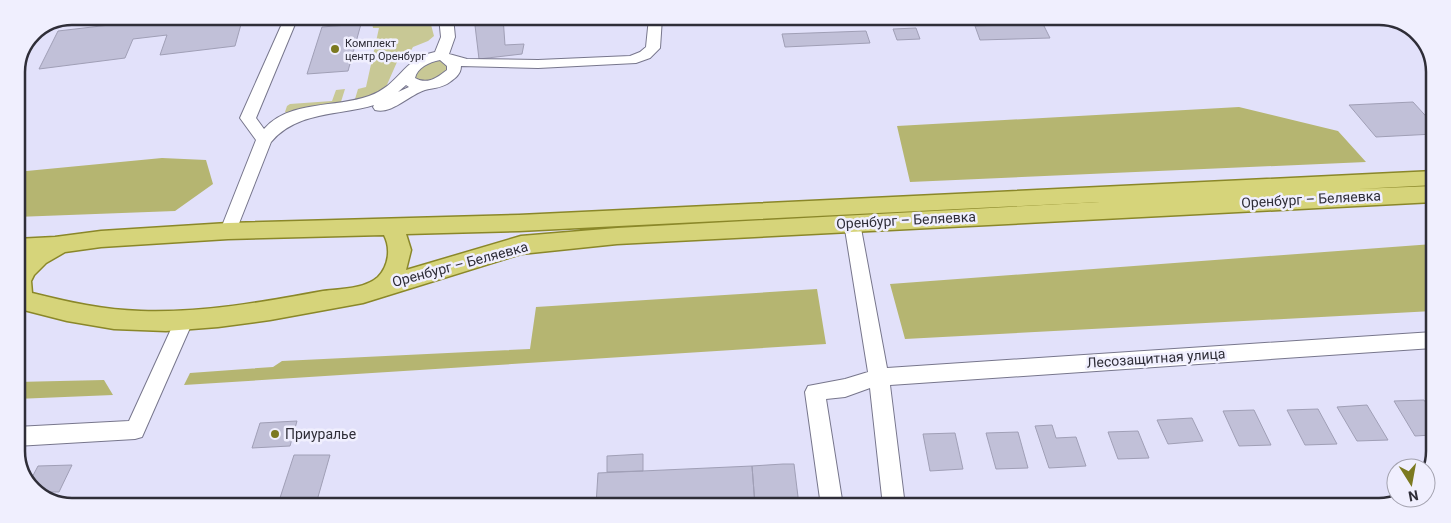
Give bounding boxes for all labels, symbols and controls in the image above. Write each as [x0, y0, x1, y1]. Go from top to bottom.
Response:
place label: Комплект центр Оренбург [345, 37, 426, 63]
marker: Комплект центр Оренбург [329, 43, 341, 55]
street label: Оренбург – Беляевка [1241, 187, 1381, 211]
street label: Оренбург – Беляевка [836, 208, 976, 232]
street label: Оренбург – Беляевка [390, 238, 530, 290]
street label: Лесозащитная улица [1086, 345, 1226, 371]
place label: Приуралье [285, 426, 356, 442]
marker: Приуралье [269, 428, 281, 440]
north arrow [1386, 458, 1436, 508]
text: N [1407, 487, 1420, 505]

